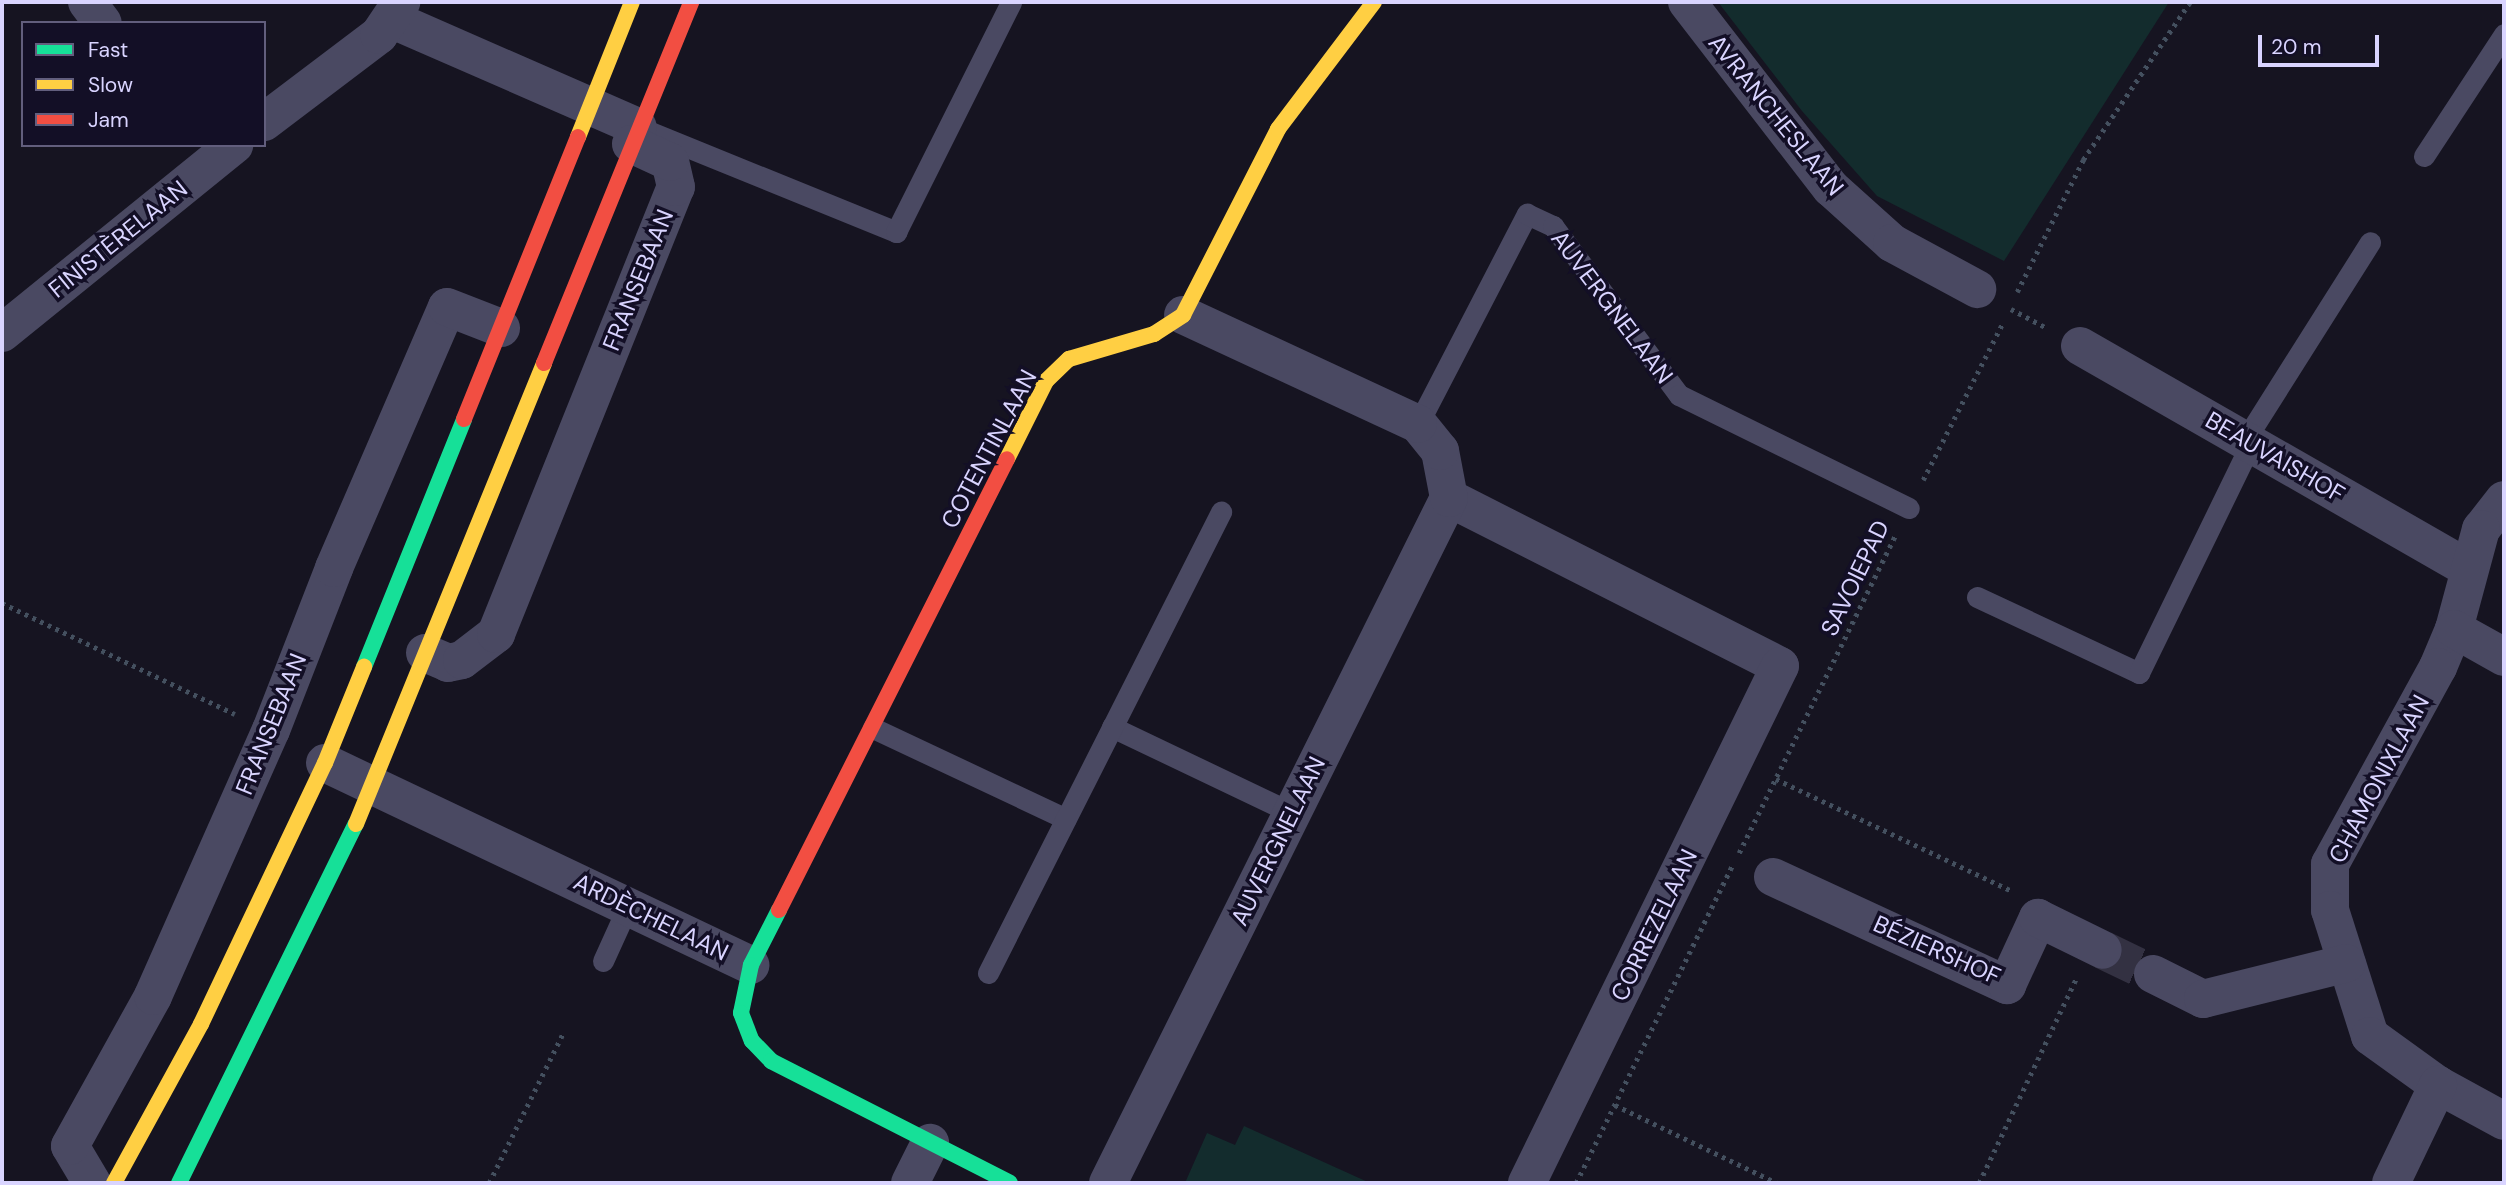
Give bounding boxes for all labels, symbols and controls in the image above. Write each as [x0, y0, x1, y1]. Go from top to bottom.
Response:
legend [21, 21, 266, 147]
scale bar [2261, 21, 2382, 65]
street label: AVRANCHESLAAN [1702, 29, 1850, 201]
text: 20 m [2271, 33, 2322, 61]
text: Fast [88, 36, 128, 64]
text: Slow [88, 71, 133, 99]
text: Jam [88, 106, 129, 134]
street label: FINISTÈRELAAN [43, 174, 193, 304]
street label: FRANSEBAAN [597, 205, 679, 355]
street label: AUVERGNELAAN [1545, 225, 1679, 389]
street label: COTENTINLAAN [935, 365, 1043, 533]
street label: BEAUVAISHOF [2200, 406, 2350, 508]
street label: SAVOIEPAD [1815, 516, 1895, 640]
street label: FRANSEBAAN [230, 649, 312, 799]
street label: CHAMONIXLAAN [2323, 690, 2435, 868]
street label: AUVERGNELAAN [1225, 752, 1331, 930]
street label: CORREZELAAN [1605, 844, 1703, 1006]
street label: ARDÈCHELAAN [569, 867, 733, 967]
street label: BÉZIERSHOF [1869, 909, 2005, 991]

